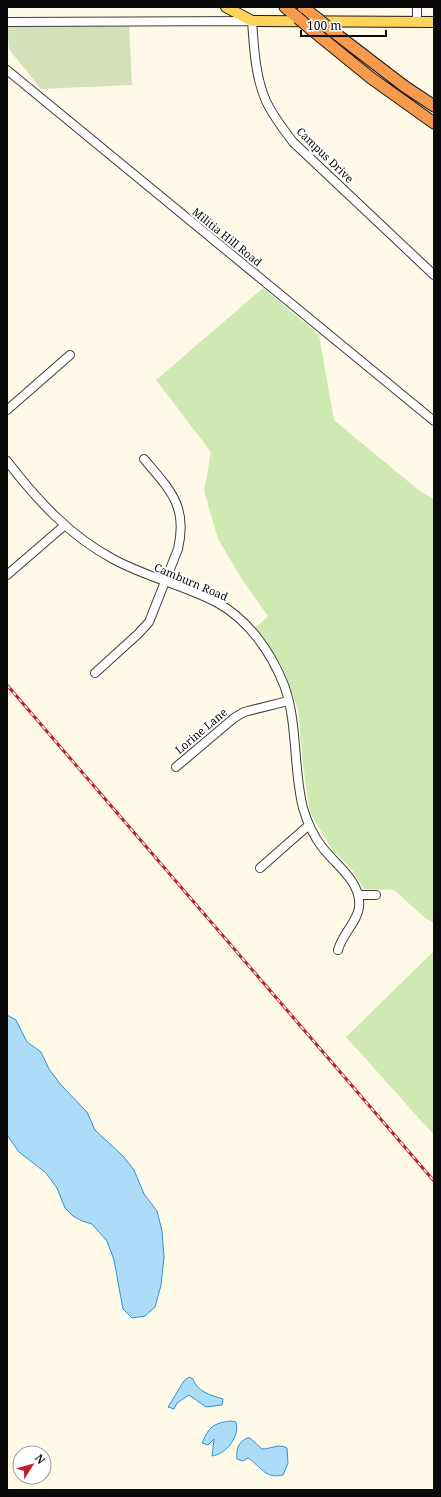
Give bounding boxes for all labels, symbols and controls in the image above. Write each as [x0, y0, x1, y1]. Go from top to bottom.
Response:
scale bar [301, 12, 386, 38]
text: 100 m [307, 17, 342, 34]
street label: Campus Drive [294, 124, 357, 186]
street label: Militia Hill Road [189, 204, 266, 270]
street label: Camburn Road [152, 559, 231, 604]
street label: Lorine Lane [171, 704, 230, 757]
north arrow [12, 1445, 52, 1485]
text: N [32, 1451, 49, 1467]

